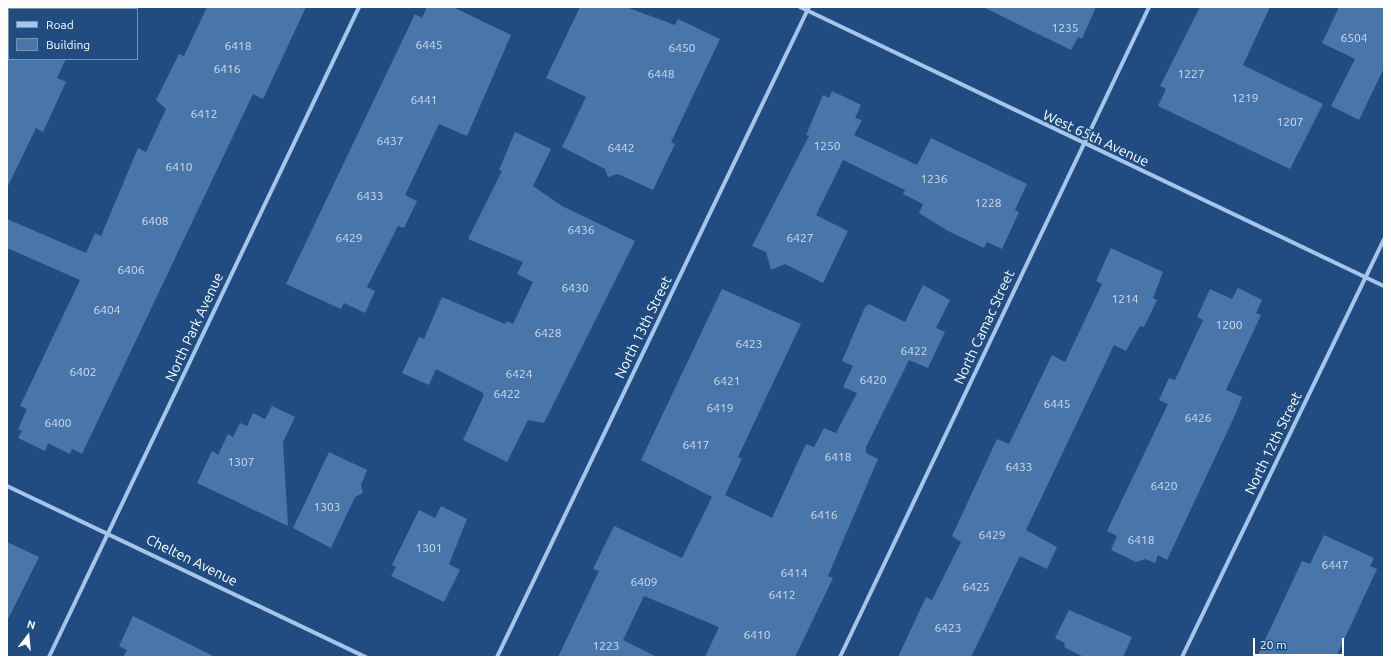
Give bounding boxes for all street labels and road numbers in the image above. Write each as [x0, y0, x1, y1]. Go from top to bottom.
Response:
street label: West 65th Avenue [1040, 106, 1152, 170]
street label: North Camac Street [950, 267, 1018, 387]
street label: North Park Avenue [161, 270, 227, 384]
street label: North 13th Street [611, 273, 675, 381]
street label: North 12th Street [1241, 389, 1305, 497]
street label: Chelten Avenue [144, 531, 240, 589]

